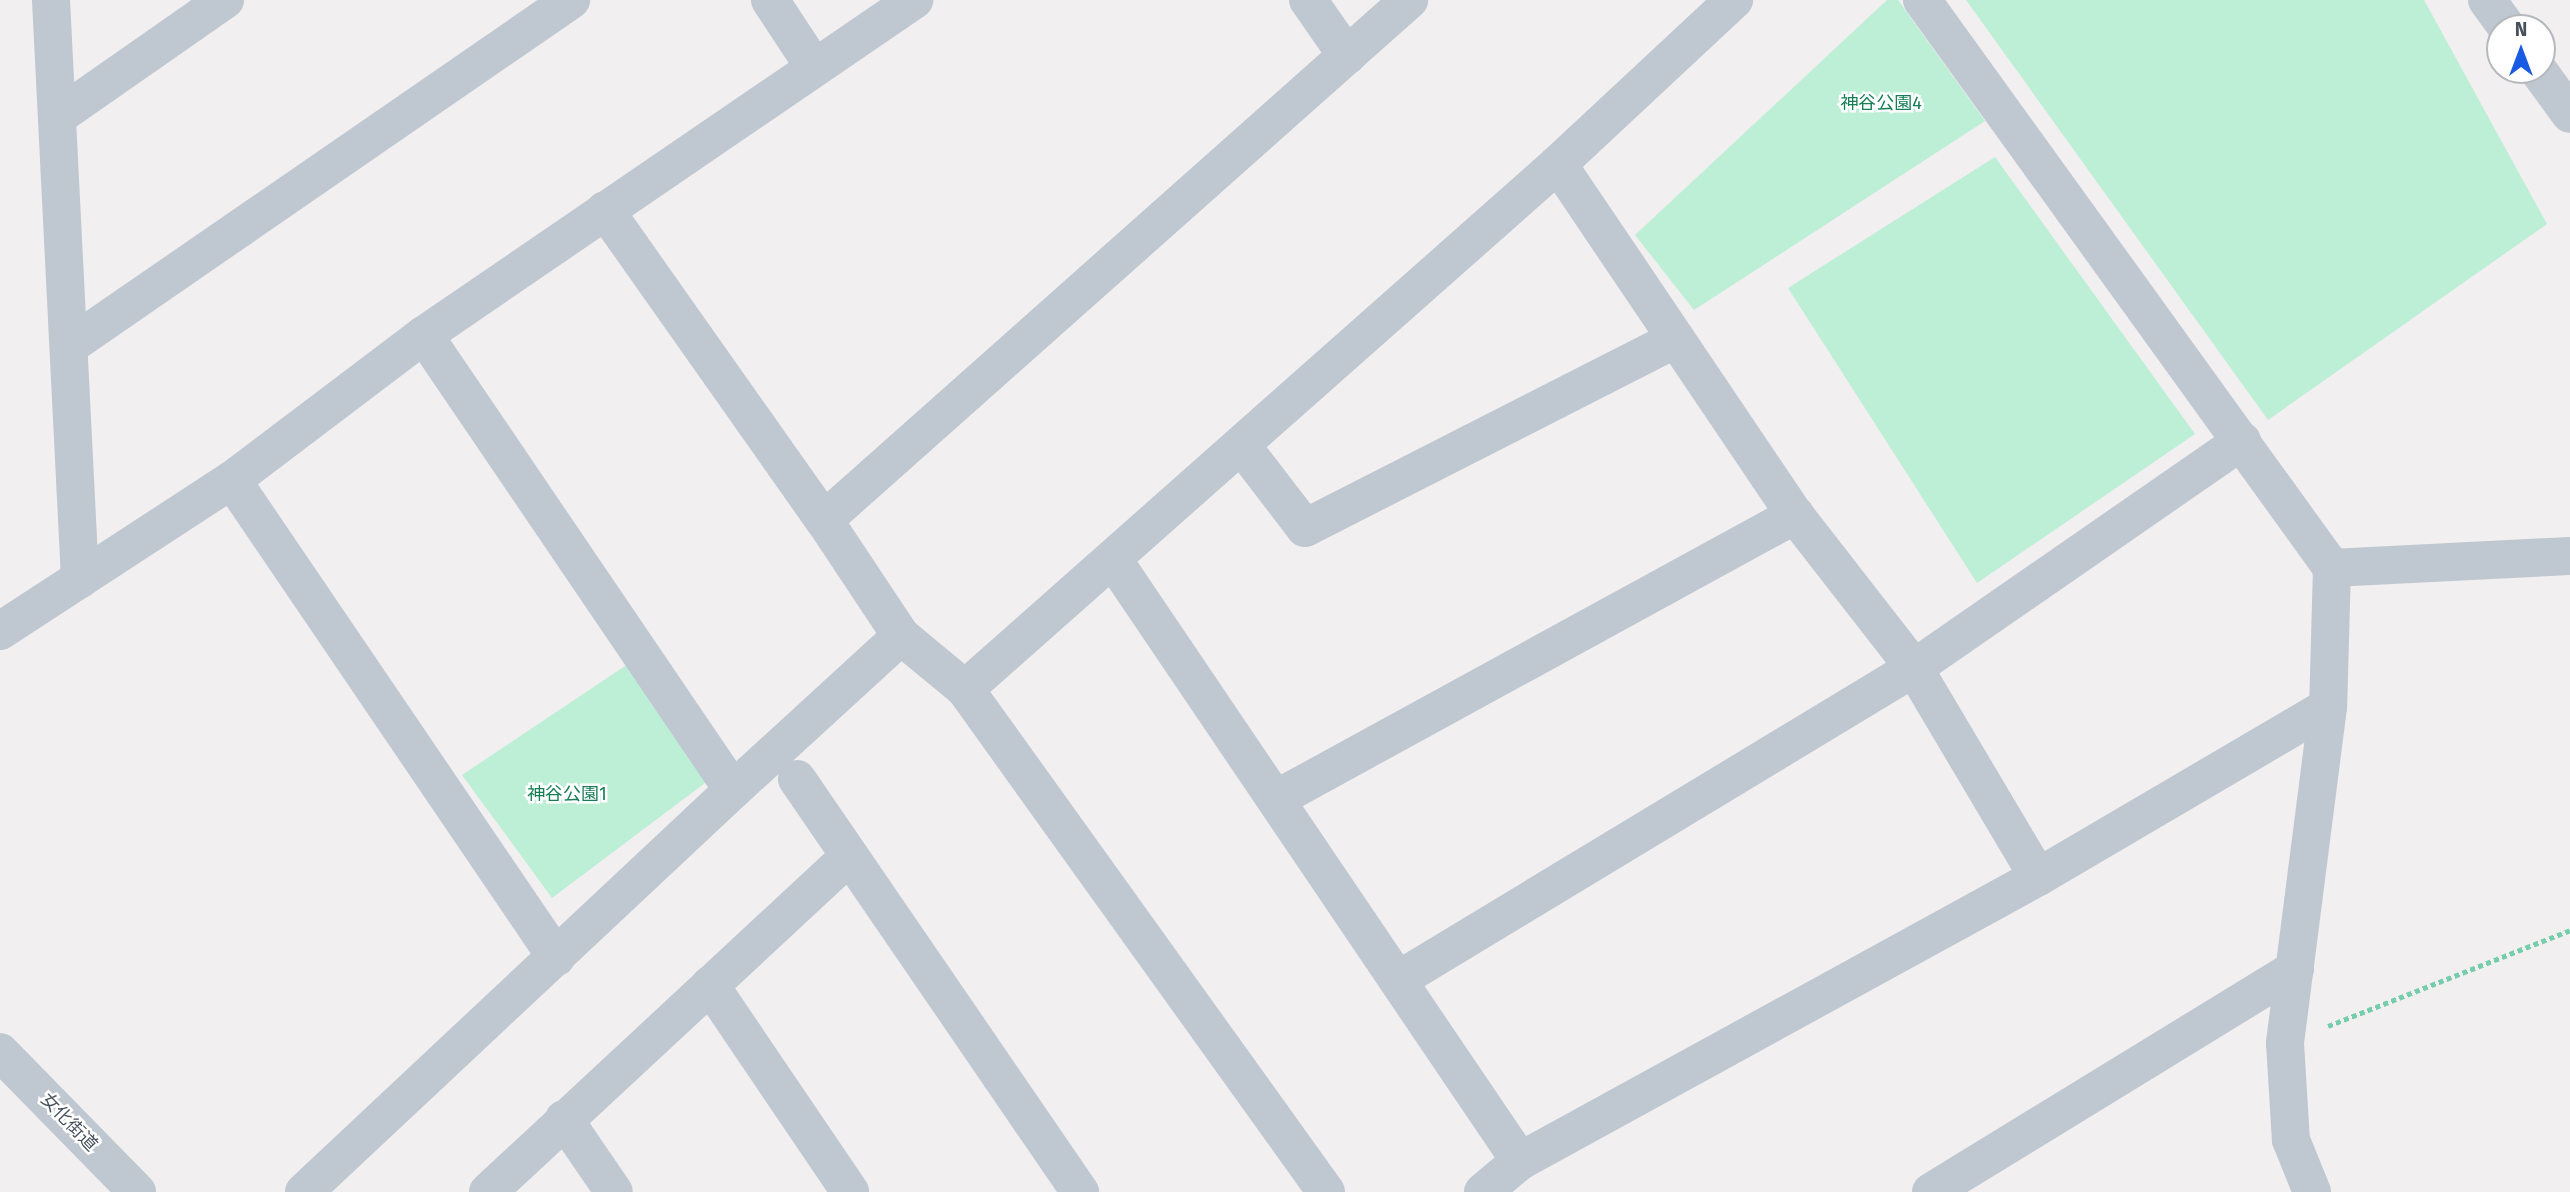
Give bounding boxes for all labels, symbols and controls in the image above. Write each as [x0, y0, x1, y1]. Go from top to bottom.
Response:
north arrow [2486, 14, 2556, 84]
text: N [2515, 18, 2527, 41]
park label: 神谷公園4 [1840, 92, 1922, 114]
park label: 神谷公園1 [527, 783, 607, 805]
street label: 女化街道 [36, 1089, 102, 1155]

